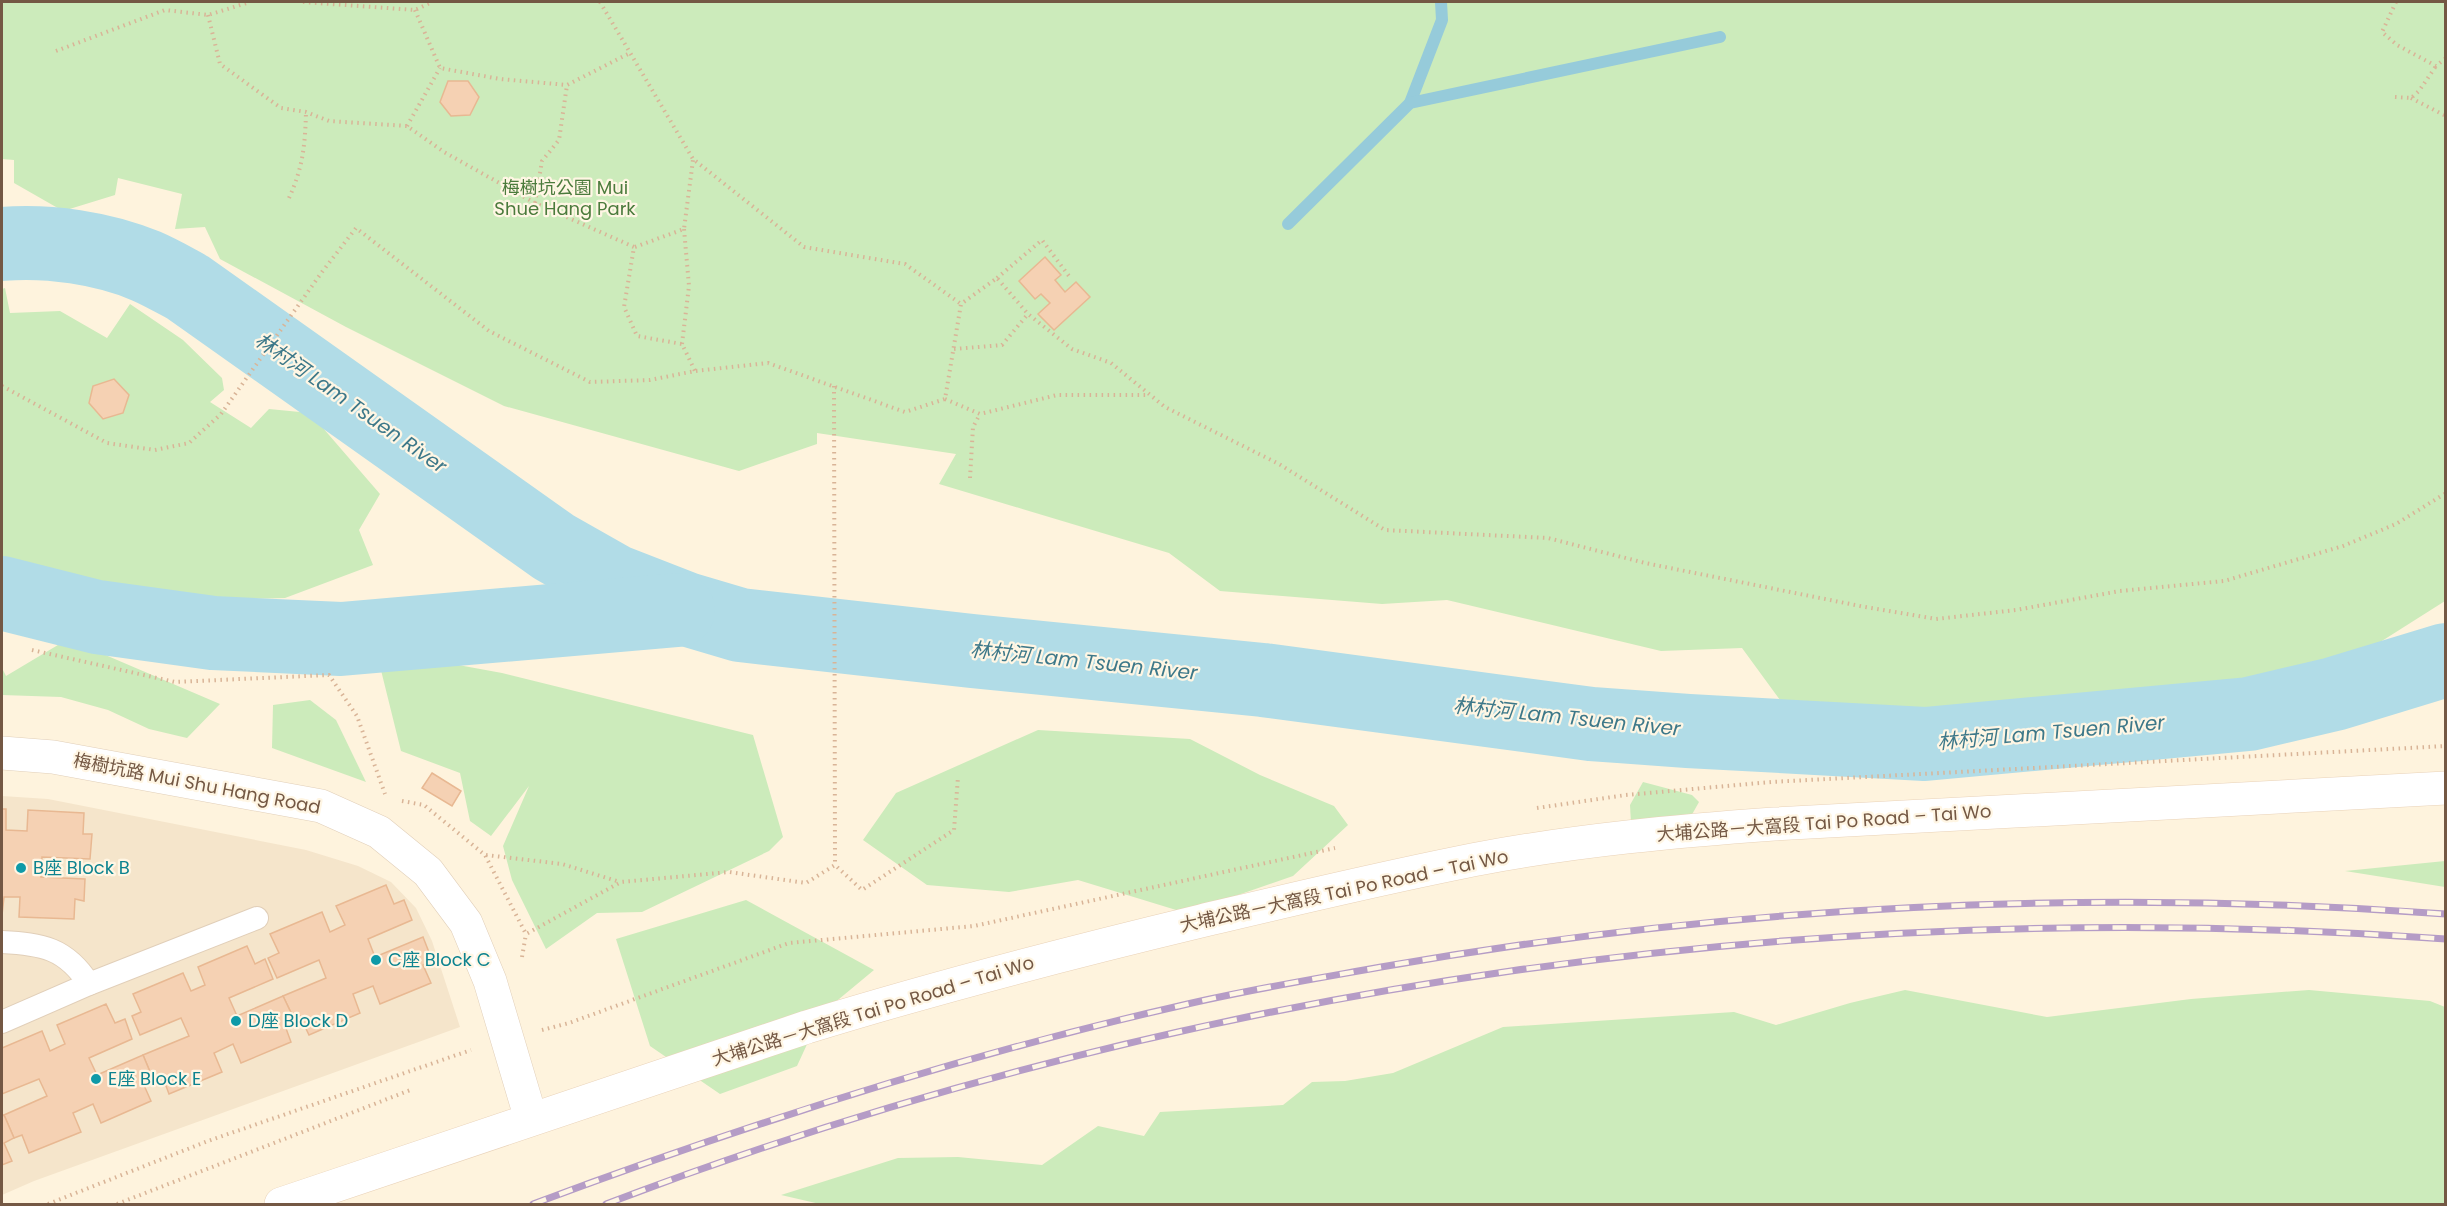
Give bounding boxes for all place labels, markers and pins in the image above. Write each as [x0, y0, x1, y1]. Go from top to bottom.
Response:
place label: B座 Block B [33, 855, 130, 880]
marker: B座 Block B [14, 861, 28, 875]
place label: C座 Block C [388, 947, 491, 972]
marker: C座 Block C [369, 953, 383, 967]
place label: D座 Block D [248, 1008, 348, 1033]
marker: D座 Block D [229, 1014, 243, 1028]
place label: E座 Block E [108, 1066, 201, 1091]
marker: E座 Block E [89, 1072, 103, 1086]

